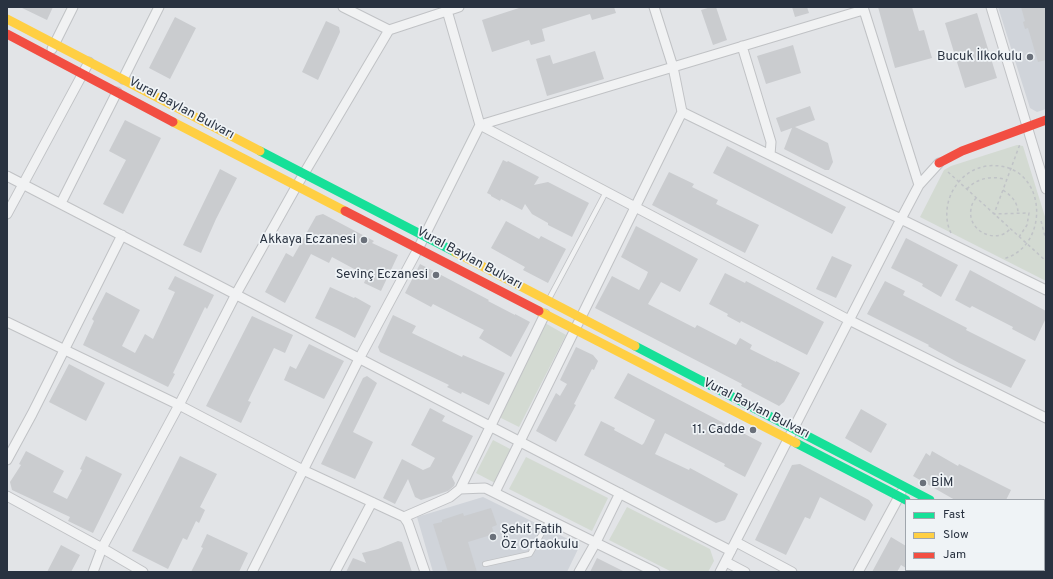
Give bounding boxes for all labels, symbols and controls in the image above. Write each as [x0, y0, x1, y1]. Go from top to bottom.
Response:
place label: Bucuk İlkokulu [937, 49, 1022, 65]
marker: Bucuk İlkokulu [1025, 52, 1035, 62]
street label: Vural Baylan Bulvarı [126, 75, 236, 143]
street label: Vural Baylan Bulvarı [414, 225, 524, 293]
place label: Akkaya Eczanesi [259, 232, 356, 248]
marker: Akkaya Eczanesi [359, 235, 369, 245]
place label: Sevinç Eczanesi [336, 267, 428, 283]
marker: Sevinç Eczanesi [431, 270, 441, 280]
street label: Vural Baylan Bulvarı [700, 375, 812, 443]
place label: 11. Cadde [692, 422, 745, 438]
marker: 11. Cadde [748, 425, 758, 435]
place label: BİM [931, 475, 954, 491]
marker: BİM [918, 478, 928, 488]
legend [905, 499, 1045, 571]
text: Fast [943, 507, 965, 523]
place label: Şehit Fatih Öz Ortaokulu [501, 522, 578, 553]
text: Slow [943, 527, 969, 543]
marker: Şehit Fatih Öz Ortaokulu [488, 532, 498, 542]
text: Jam [943, 547, 966, 563]

